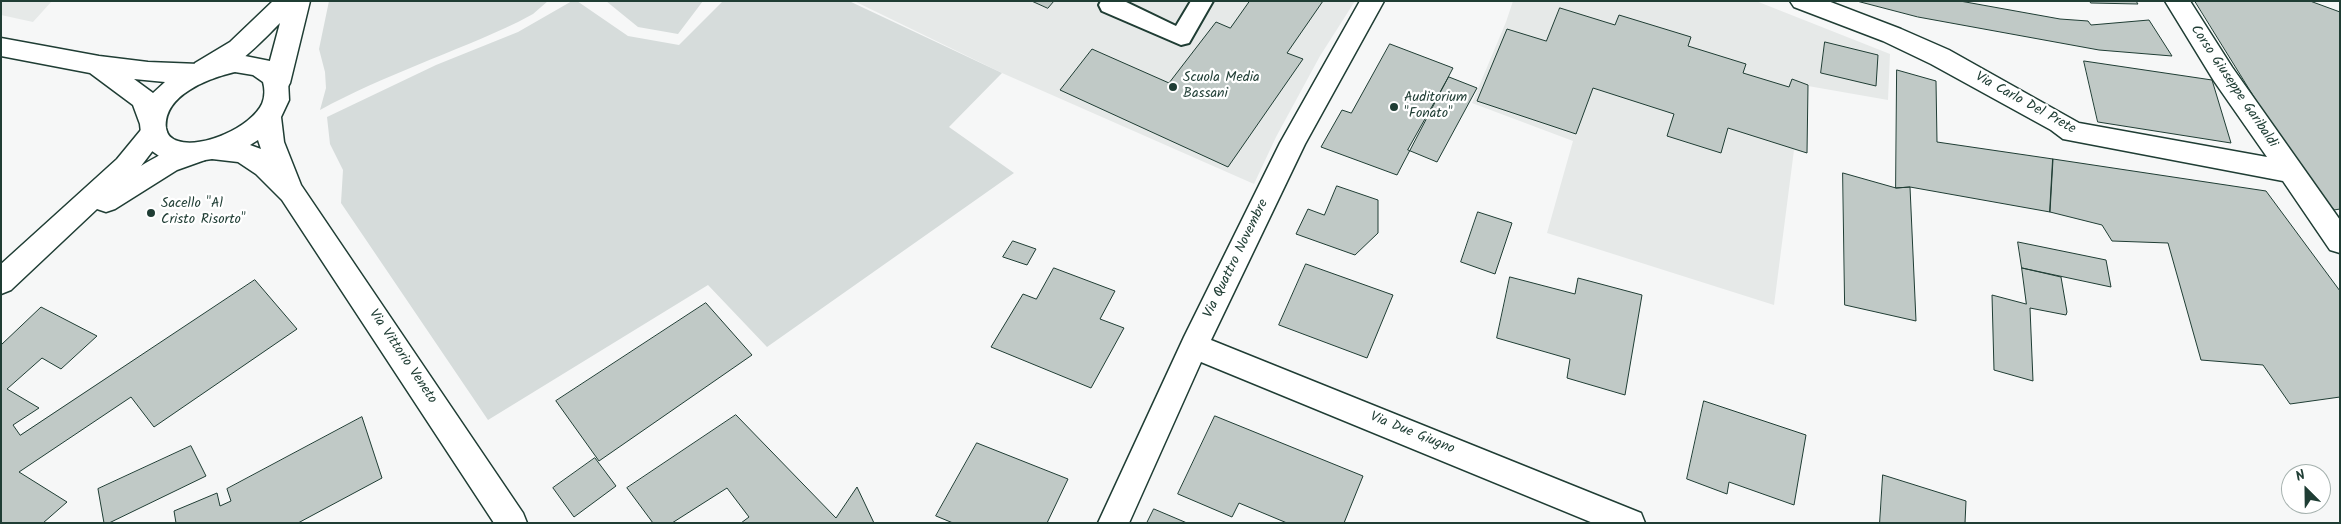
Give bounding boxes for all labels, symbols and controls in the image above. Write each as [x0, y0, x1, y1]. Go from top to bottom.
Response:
street label: Corso Giuseppe Garibaldi [2186, 23, 2280, 151]
street label: Via Carlo Del Prete [1972, 69, 2078, 139]
place label: Scuola Media Bassani [1183, 71, 1260, 104]
marker: Scuola Media Bassani [1167, 81, 1179, 93]
place label: Auditorium "Fonato" [1404, 91, 1467, 124]
marker: Auditorium "Fonato" [1388, 101, 1400, 113]
place label: Sacello "Al Cristo Risorto" [161, 197, 246, 230]
street label: Via Quattro Novembre [1201, 197, 1273, 321]
marker: Sacello "Al Cristo Risorto" [145, 207, 157, 219]
street label: Via Vittorio Veneto [364, 307, 440, 407]
street label: Via Due Giugno [1367, 409, 1457, 459]
north arrow [2281, 464, 2331, 514]
text: N [2292, 464, 2309, 488]

